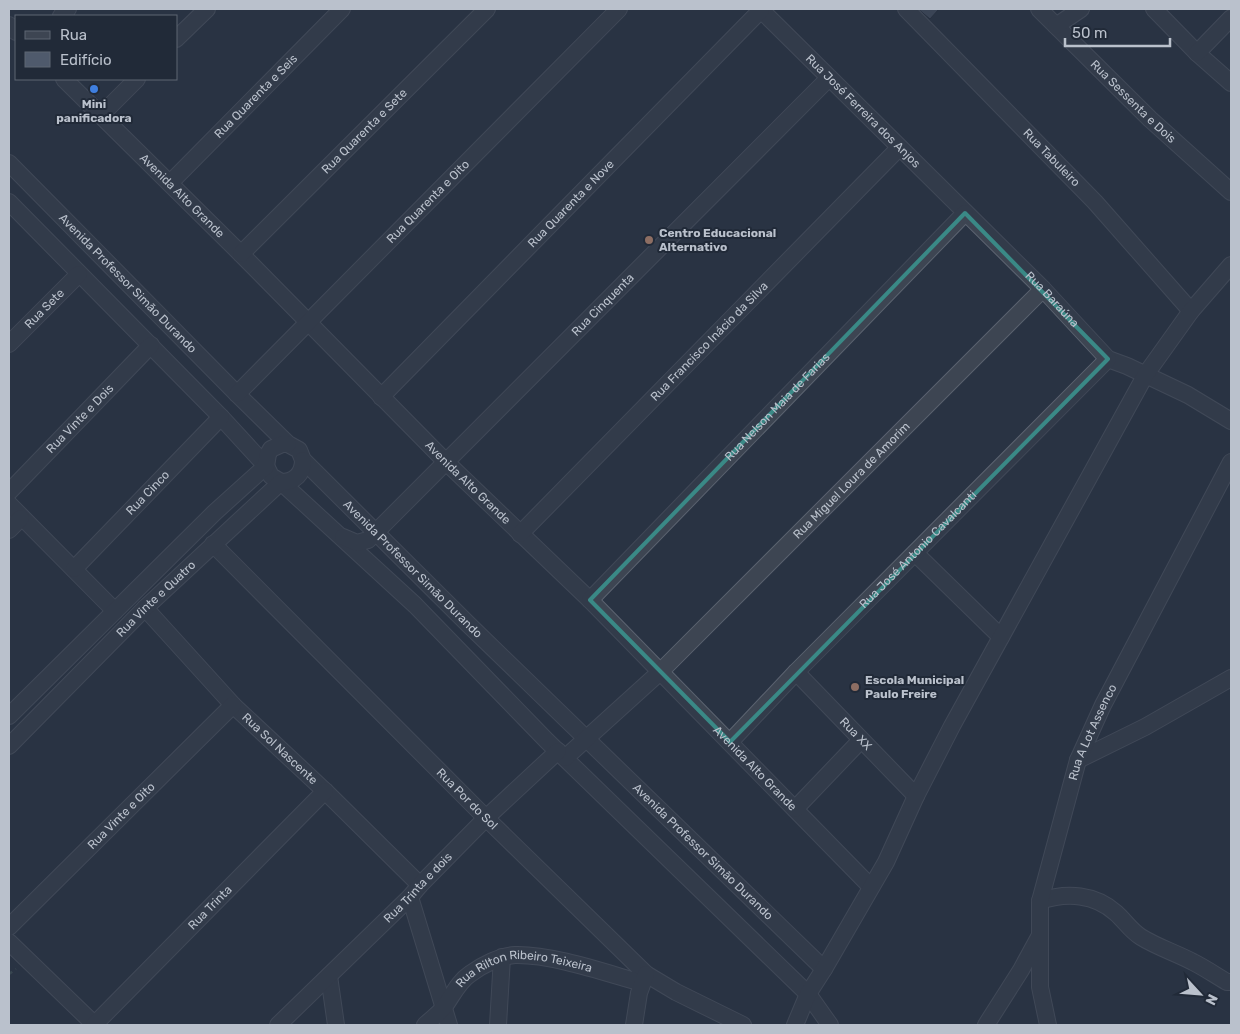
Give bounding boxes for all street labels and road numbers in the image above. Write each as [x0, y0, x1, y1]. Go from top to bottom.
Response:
street label: Rua Quarenta e Seis [211, 51, 300, 141]
street label: Rua José Ferreira dos Anjos [803, 51, 923, 171]
street label: Rua Sessenta e Dois [1088, 57, 1179, 146]
street label: Rua Quarenta e Sete [319, 86, 410, 177]
street label: Rua Tabuleiro [1020, 126, 1083, 189]
street label: Avenida Alto Grande [137, 151, 227, 241]
street label: Rua Quarenta e Oito [384, 157, 472, 246]
street label: Rua Quarenta e Nove [525, 157, 617, 250]
street label: Avenida Professor Simão Durando [56, 211, 199, 356]
street label: Rua Baraúna [1023, 269, 1082, 330]
street label: Rua Cinquenta [569, 271, 637, 339]
street label: Rua Francisco Inácio da Silva [648, 279, 771, 404]
street label: Rua Sete [22, 286, 67, 331]
street label: Rua Nelson Maia de Farias [722, 350, 833, 464]
street label: Rua Vinte e Dois [43, 381, 116, 456]
street label: Rua Miguel Loura de Amorim [790, 419, 913, 542]
street label: Avenida Alto Grande [422, 438, 514, 527]
street label: Rua Cinco [123, 468, 172, 518]
street label: Rua José Antonio Cavalcanti [857, 488, 980, 611]
street label: Avenida Professor Simão Durando [340, 497, 485, 641]
street label: Rua Vinte e Quatro [113, 558, 199, 640]
street label: Rua A Lot Assenco [1066, 682, 1120, 782]
street label: Rua Sol Nascente [239, 710, 321, 787]
street label: Rua XX [837, 715, 875, 753]
street label: Avenida Alto Grande [710, 723, 800, 814]
street label: Rua Por do Sol [434, 765, 501, 833]
street label: Rua Vinte e Oito [85, 779, 158, 852]
street label: Avenida Professor Simão Durando [630, 781, 776, 923]
street label: Rua Trinta e dois [381, 850, 455, 926]
street label: Rua Trinta [185, 883, 235, 933]
street label: Rua Rilton Ribeiro Teixeira [453, 948, 594, 990]

